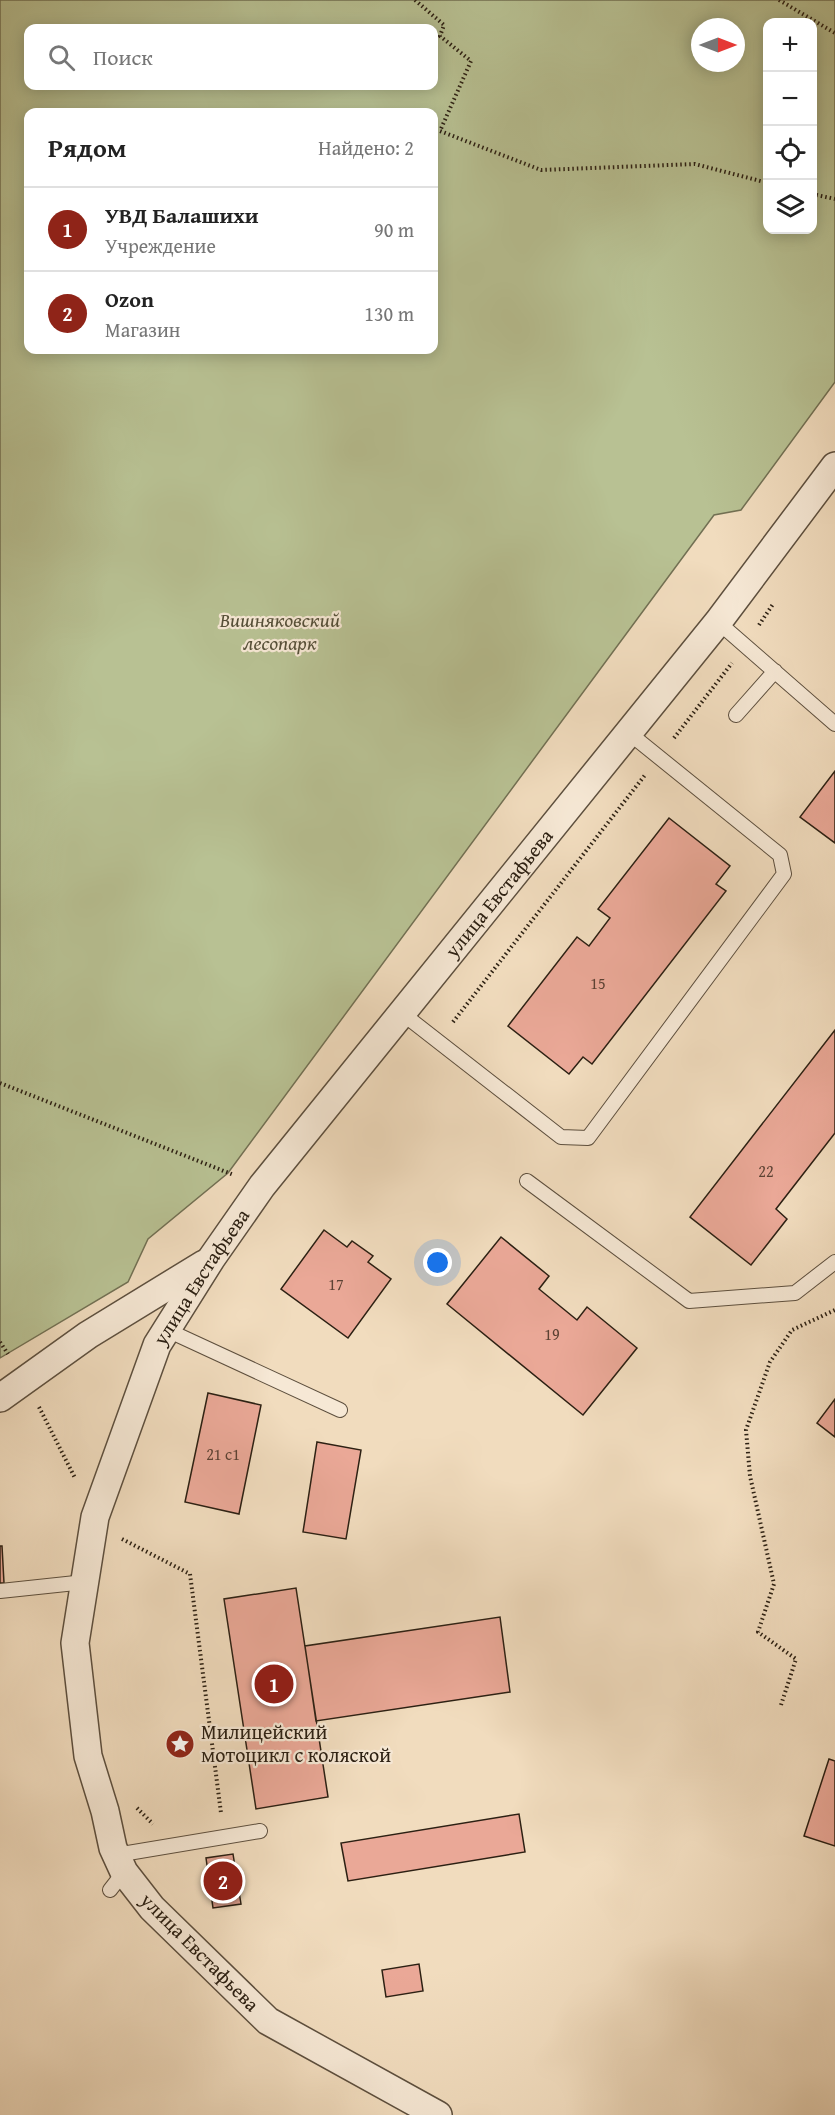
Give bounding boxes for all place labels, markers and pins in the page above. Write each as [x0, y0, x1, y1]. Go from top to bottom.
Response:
pin: 1 [254, 1662, 294, 1706]
place label: Милицейский мотоцикл с коляской [201, 1717, 391, 1769]
place icon: Милицейский мотоцикл с коляской [164, 1728, 196, 1760]
pin: 2 [204, 1858, 242, 1904]

